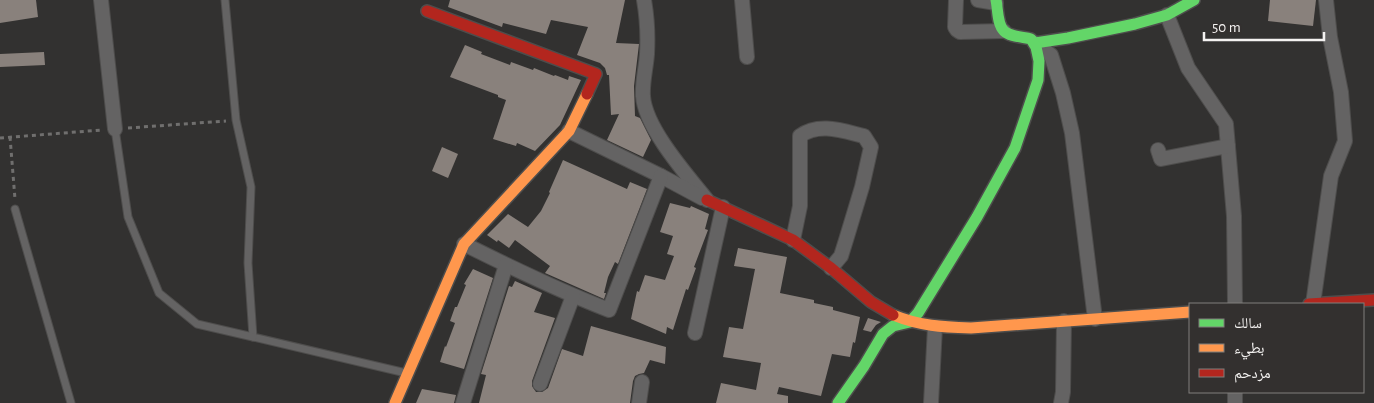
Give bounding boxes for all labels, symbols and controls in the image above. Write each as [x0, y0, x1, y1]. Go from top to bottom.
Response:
scale bar [1204, 10, 1324, 42]
text: 50 m [1212, 20, 1241, 35]
legend [1189, 303, 1364, 393]
text: سالك [1234, 316, 1262, 331]
text: بطيء [1234, 341, 1264, 360]
text: مزدحم [1234, 366, 1271, 383]

